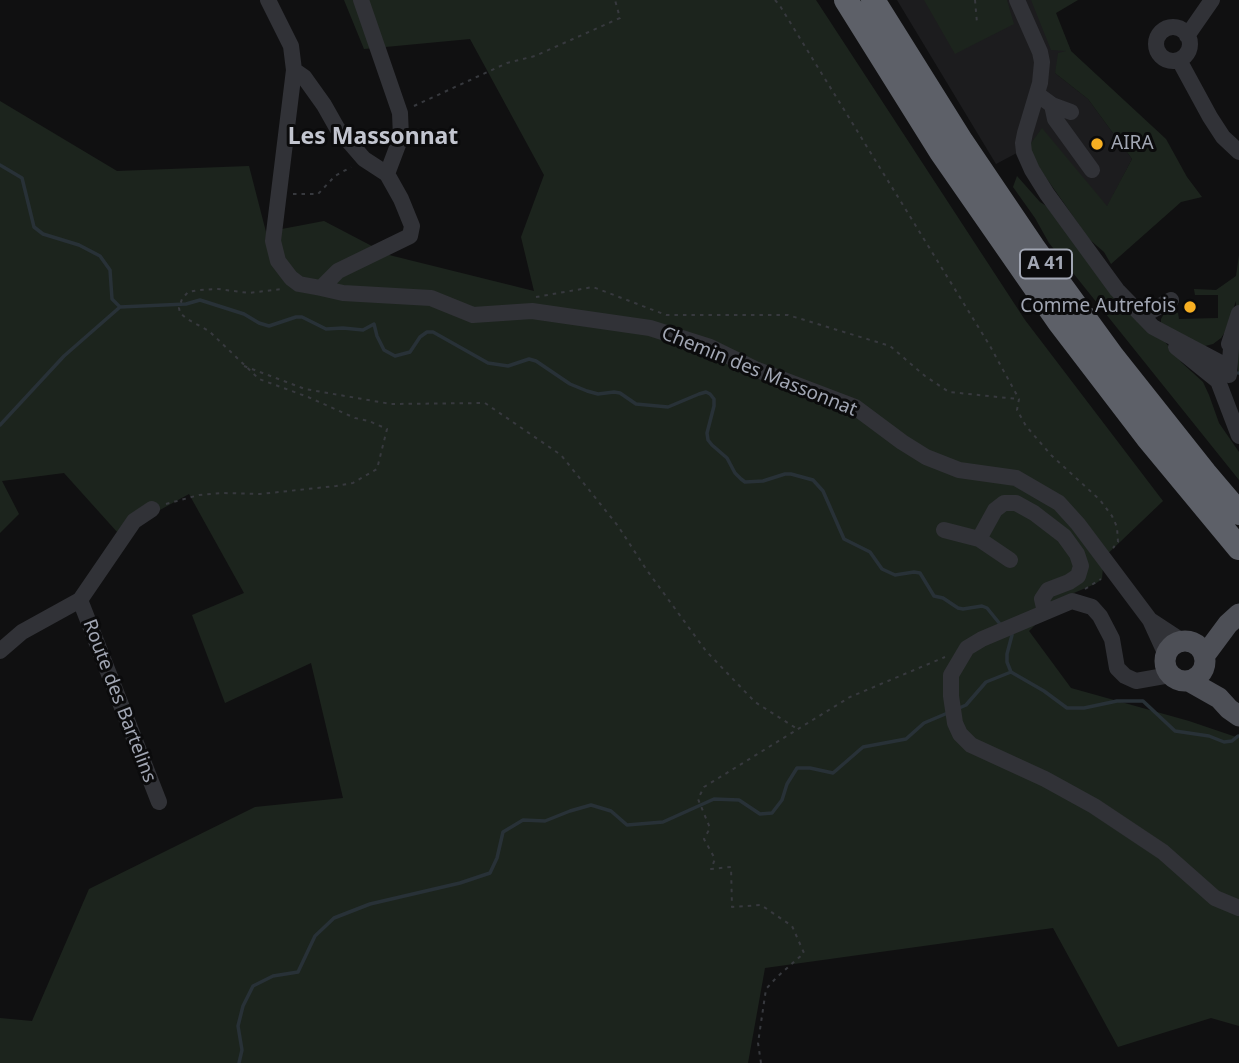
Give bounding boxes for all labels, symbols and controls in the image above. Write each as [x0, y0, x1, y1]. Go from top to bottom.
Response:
district label: Les Massonnat [288, 123, 458, 151]
place label: AIRA [1111, 133, 1154, 155]
marker: AIRA [1089, 136, 1105, 152]
road number: A 41 [1020, 250, 1072, 278]
place label: Comme Autrefois [1020, 296, 1176, 318]
marker: Comme Autrefois [1182, 299, 1198, 315]
street label: Chemin des Massonnat [658, 322, 860, 422]
street label: Route des Bartelins [77, 616, 161, 786]

